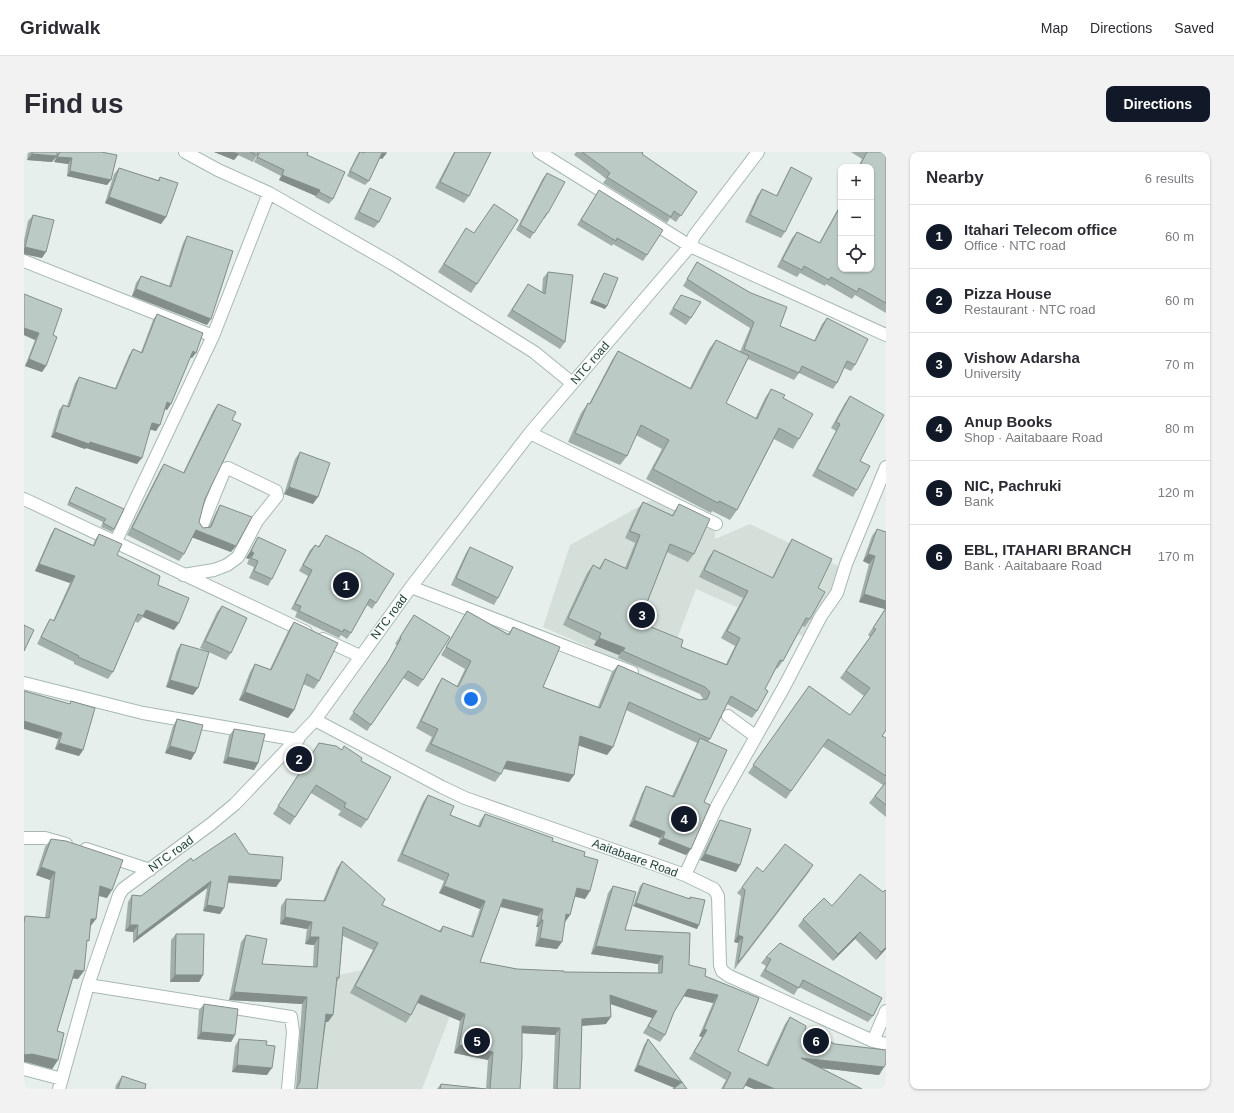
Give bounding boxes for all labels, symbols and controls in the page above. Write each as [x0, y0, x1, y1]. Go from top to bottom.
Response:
text: Gridwalk [20, 17, 100, 38]
text: Map [1041, 20, 1068, 36]
text: Directions [1090, 20, 1152, 36]
text: Saved [1174, 20, 1214, 36]
button: Directions [1106, 86, 1210, 122]
text: Find us [24, 88, 124, 119]
map controls [838, 164, 874, 272]
button: + [838, 164, 874, 200]
text: Nearby [926, 168, 984, 187]
text: 6 results [1145, 171, 1194, 186]
button: − [838, 200, 874, 236]
text: Itahari Telecom office [964, 221, 1117, 238]
text: 1 [935, 229, 943, 244]
text: 60 m [1165, 229, 1194, 244]
button: locate [838, 236, 874, 272]
text: Office · NTC road [964, 238, 1066, 253]
text: Pizza House [964, 285, 1052, 302]
text: 2 [935, 293, 943, 308]
text: 60 m [1165, 293, 1194, 308]
text: Restaurant · NTC road [964, 302, 1096, 317]
street label: NTC road [568, 339, 612, 387]
text: Vishow Adarsha [964, 349, 1080, 366]
text: 3 [935, 357, 943, 372]
text: 70 m [1165, 357, 1194, 372]
text: University [964, 366, 1021, 381]
text: Anup Books [964, 413, 1052, 430]
text: 4 [935, 421, 943, 436]
text: 80 m [1165, 421, 1194, 436]
text: Shop · Aaitabaare Road [964, 430, 1103, 445]
text: NIC, Pachruki [964, 477, 1062, 494]
text: 5 [935, 485, 943, 500]
text: 120 m [1158, 485, 1194, 500]
text: Bank [964, 494, 994, 509]
text: EBL, ITAHARI BRANCH [964, 541, 1131, 558]
text: 6 [935, 549, 943, 564]
text: 170 m [1158, 549, 1194, 564]
text: Bank · Aaitabaare Road [964, 558, 1102, 573]
pin: 1 [333, 570, 359, 600]
street label: NTC road [368, 592, 410, 642]
pin: 3 [629, 600, 655, 630]
your location [461, 689, 481, 709]
pin: 2 [286, 744, 312, 774]
pin: 4 [671, 804, 697, 834]
street label: NTC road [146, 833, 196, 875]
street label: Aaitabaare Road [590, 836, 680, 880]
pin: 5 [464, 1026, 490, 1056]
pin: 6 [803, 1026, 829, 1056]

